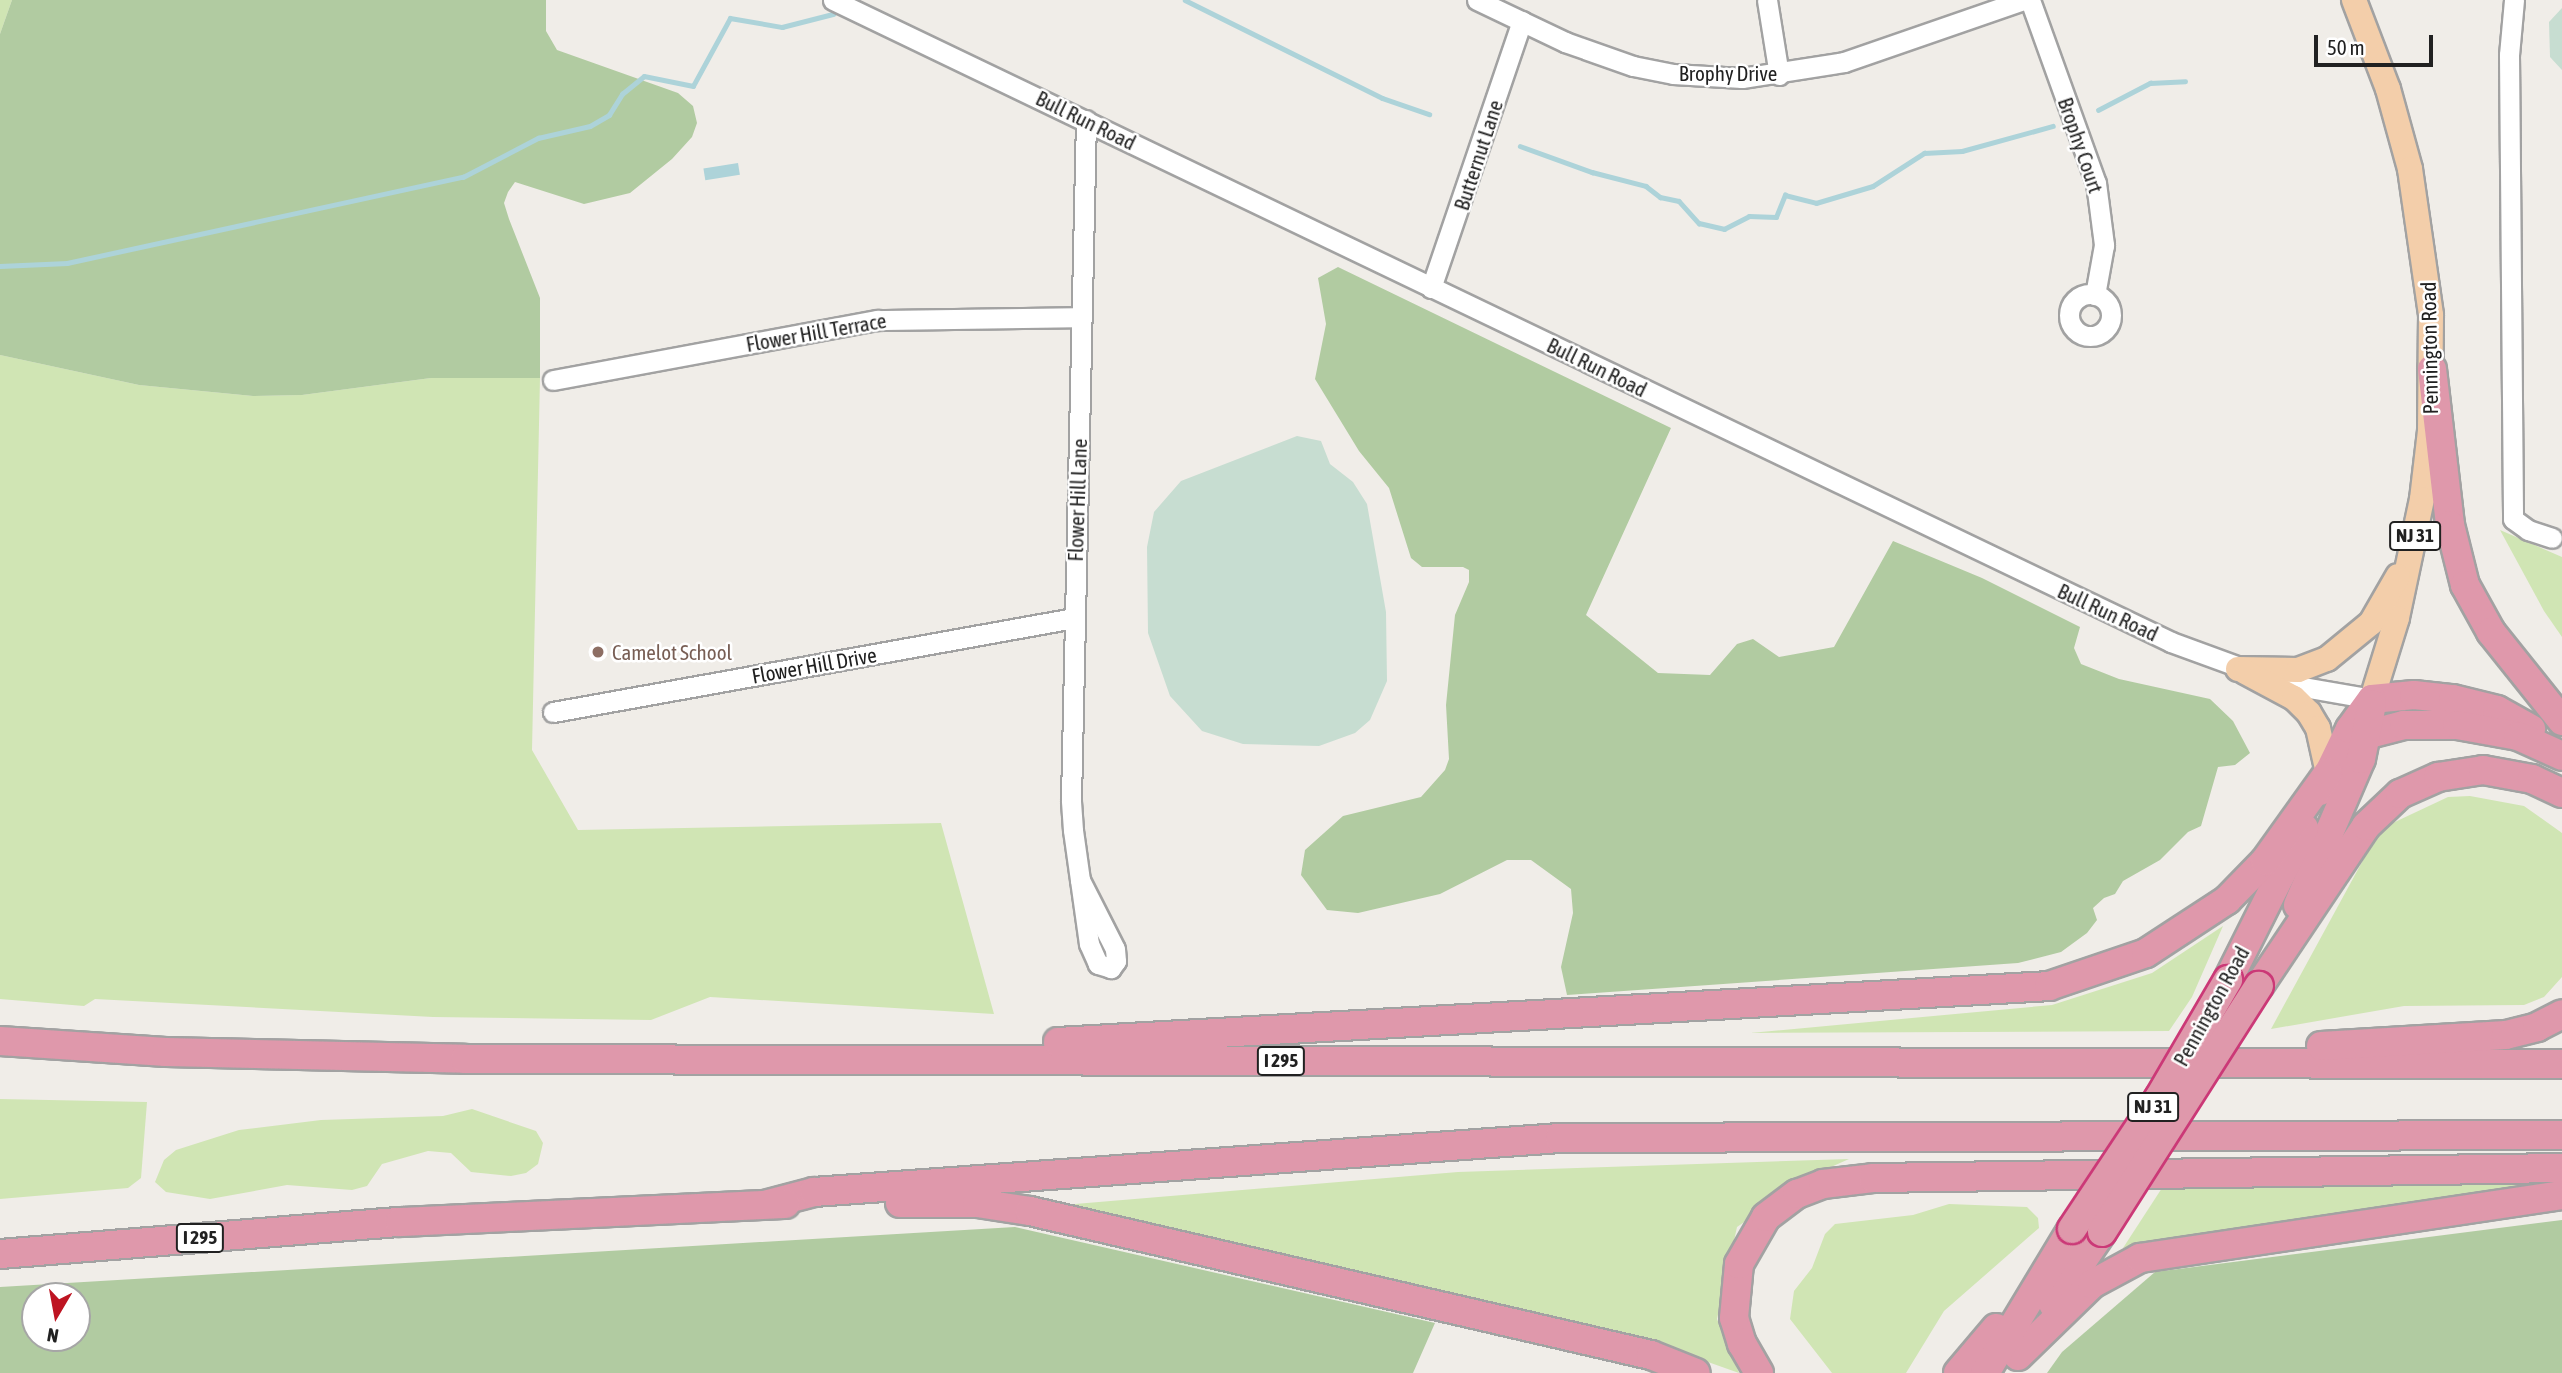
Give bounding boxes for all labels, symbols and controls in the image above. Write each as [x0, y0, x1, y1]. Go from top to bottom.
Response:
scale bar [2317, 21, 2436, 65]
text: 50 m [2327, 35, 2365, 59]
street label: Brophy Drive [1679, 60, 1777, 86]
street label: Bull Run Road [1032, 85, 1140, 155]
street label: Brophy Court [2053, 94, 2109, 196]
street label: Butternut Lane [1448, 97, 1508, 213]
street label: Pennington Road [2415, 281, 2443, 415]
street label: Flower Hill Terrace [744, 307, 888, 357]
street label: Bull Run Road [1543, 332, 1651, 402]
street label: Flower Hill Lane [1062, 438, 1092, 562]
road number: NJ 31 [2389, 520, 2441, 552]
street label: Bull Run Road [2054, 578, 2162, 646]
place label: Camelot School [612, 639, 732, 665]
street label: Flower Hill Drive [750, 642, 878, 688]
marker: Camelot School [590, 644, 606, 660]
street label: Pennington Road [2168, 942, 2254, 1070]
road number: I 295 [1256, 1046, 1306, 1077]
road number: NJ 31 [2127, 1092, 2179, 1122]
road number: I 295 [176, 1222, 224, 1254]
north arrow [21, 1282, 91, 1352]
text: N [45, 1324, 60, 1348]

